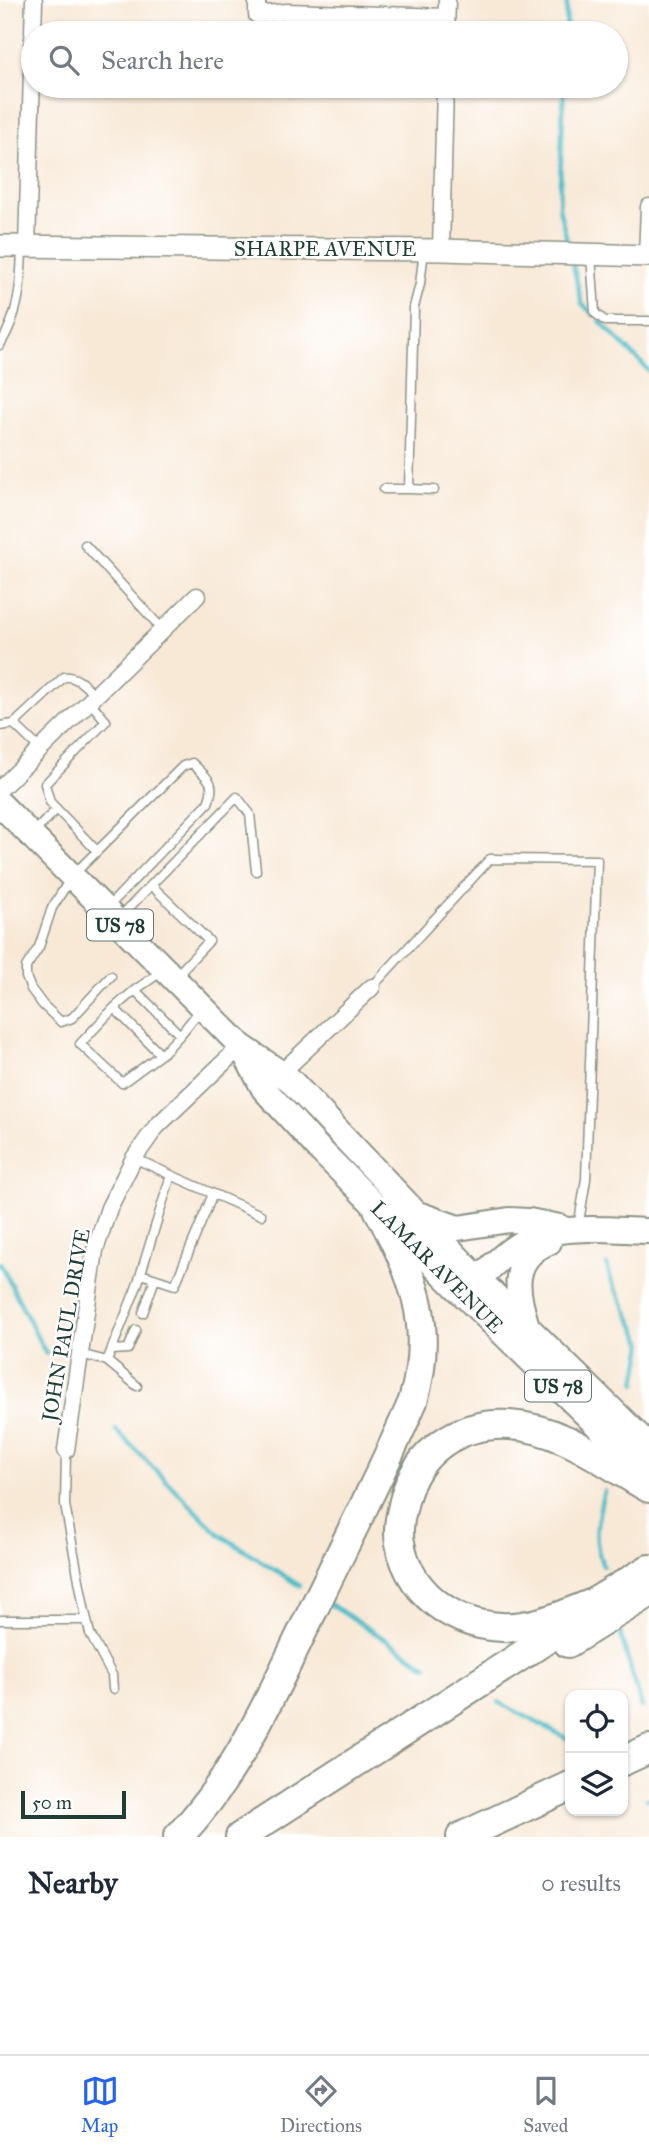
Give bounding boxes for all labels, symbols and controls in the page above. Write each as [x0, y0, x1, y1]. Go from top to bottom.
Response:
search box [21, 21, 628, 98]
icon: search [45, 41, 83, 79]
text: Search here [101, 44, 224, 76]
street label: SHARPE AVENUE [234, 236, 416, 262]
road number: US 78 [87, 909, 153, 940]
street label: LAMAR AVENUE [365, 1195, 509, 1339]
street label: JOHN PAUL DRIVE [36, 1226, 96, 1426]
road number: US 78 [525, 1370, 591, 1402]
map controls [565, 1690, 628, 1816]
button: locate [565, 1690, 628, 1753]
button: layers [565, 1753, 628, 1816]
scale bar [21, 1788, 126, 1820]
text: 50 m [32, 1791, 72, 1814]
text: Nearby [28, 1865, 118, 1901]
text: 0 results [541, 1869, 621, 1897]
tab: Map [81, 2072, 119, 2137]
tab: Directions [280, 2072, 362, 2137]
tab: Saved [523, 2072, 568, 2137]

